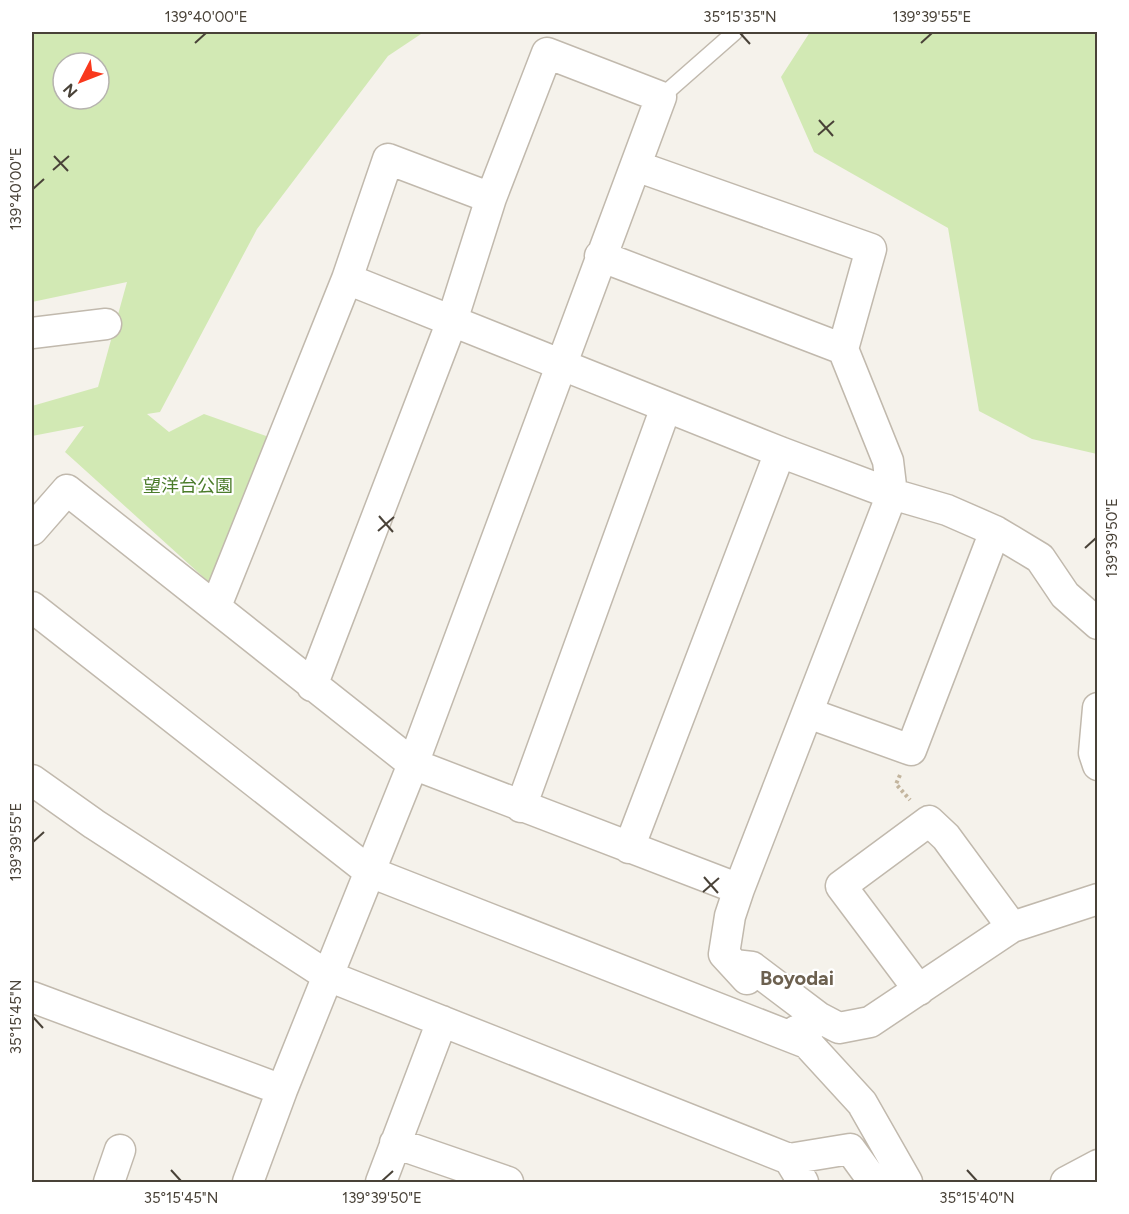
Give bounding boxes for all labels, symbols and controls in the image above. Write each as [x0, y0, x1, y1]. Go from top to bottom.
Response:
text: 139°40'00"E [164, 8, 248, 26]
text: 35°15'35"N [703, 8, 777, 26]
text: 139°39'55"E [893, 8, 971, 26]
north arrow [51, 51, 111, 111]
text: N [59, 80, 81, 102]
text: 139°40'00"E [7, 147, 25, 231]
park label: 望洋台公園 [143, 475, 233, 497]
text: 139°39'50"E [1103, 498, 1121, 578]
text: 139°39'55"E [7, 803, 25, 881]
district label: Boyodai [760, 966, 834, 990]
text: 35°15'45"N [7, 980, 25, 1054]
text: 35°15'45"N [144, 1189, 218, 1207]
text: 139°39'50"E [342, 1189, 422, 1207]
text: 35°15'40"N [939, 1189, 1015, 1207]

